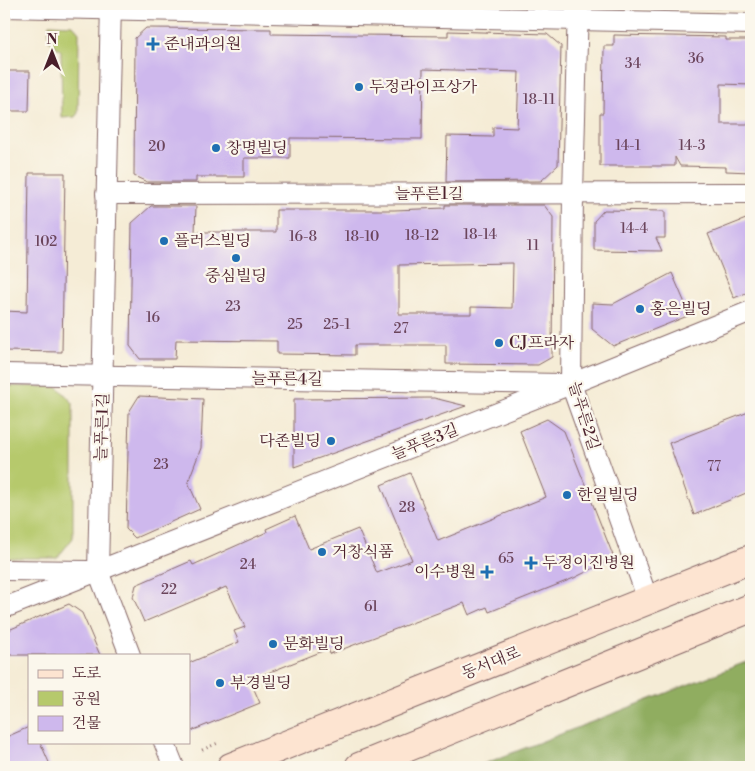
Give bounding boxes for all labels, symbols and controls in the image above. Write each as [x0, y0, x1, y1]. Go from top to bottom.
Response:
north arrow [28, 28, 78, 78]
text: N [46, 31, 58, 49]
place label: 준내과의원 [164, 34, 241, 54]
marker: 준내과의원 [146, 37, 160, 51]
house number: 36 [688, 50, 705, 68]
house number: 34 [625, 55, 641, 73]
place label: 두정라이프상가 [369, 77, 478, 97]
marker: 두정라이프상가 [353, 81, 365, 93]
house number: 18-11 [523, 91, 555, 109]
house number: 14-1 [615, 137, 641, 155]
house number: 14-3 [678, 137, 706, 155]
house number: 20 [148, 138, 166, 156]
place label: 창명빌딩 [226, 138, 288, 158]
marker: 창명빌딩 [210, 142, 222, 154]
street label: 늘푸른1길 [395, 184, 463, 204]
house number: 14-4 [620, 220, 648, 238]
house number: 18-14 [463, 226, 497, 244]
house number: 18-12 [405, 227, 439, 245]
house number: 16-8 [289, 228, 317, 246]
house number: 18-10 [345, 228, 379, 246]
place label: 플러스빌딩 [174, 231, 251, 251]
house number: 102 [35, 233, 57, 251]
marker: 플러스빌딩 [158, 235, 170, 247]
house number: 11 [527, 237, 539, 255]
marker: 중심빌딩 [230, 252, 242, 264]
place label: 중심빌딩 [205, 266, 267, 286]
house number: 23 [225, 298, 241, 316]
place label: 홍은빌딩 [650, 299, 712, 319]
marker: 홍은빌딩 [634, 303, 646, 315]
house number: 16 [146, 309, 161, 327]
house number: 25 [287, 316, 303, 334]
house number: 25-1 [323, 316, 351, 334]
house number: 27 [394, 320, 408, 338]
place label: CJ프라자 [509, 333, 575, 353]
marker: CJ프라자 [493, 337, 505, 349]
street label: 늘푸른4길 [251, 368, 323, 390]
street label: 늘푸른2길 [564, 379, 604, 453]
street label: 늘푸른1길 [91, 392, 113, 462]
street label: 늘푸른3길 [388, 419, 462, 465]
place label: 다존빌딩 [259, 431, 321, 451]
marker: 다존빌딩 [325, 435, 337, 447]
house number: 23 [153, 456, 169, 474]
house number: 77 [707, 458, 721, 476]
place label: 한일빌딩 [577, 485, 639, 505]
marker: 한일빌딩 [561, 489, 573, 501]
house number: 28 [399, 499, 415, 517]
place label: 거창식품 [332, 542, 394, 562]
marker: 거창식품 [316, 546, 328, 558]
house number: 65 [498, 550, 514, 568]
place label: 두정이진병원 [542, 553, 635, 573]
house number: 24 [240, 556, 256, 574]
marker: 두정이진병원 [524, 556, 538, 570]
place label: 이수병원 [414, 562, 476, 582]
marker: 이수병원 [480, 565, 494, 579]
house number: 22 [161, 581, 177, 599]
house number: 61 [364, 598, 378, 616]
place label: 문화빌딩 [283, 634, 345, 654]
marker: 문화빌딩 [267, 638, 279, 650]
street label: 동서대로 [459, 642, 524, 684]
legend [28, 654, 190, 744]
text: 도로 [72, 664, 101, 683]
place label: 부경빌딩 [230, 673, 292, 693]
marker: 부경빌딩 [214, 677, 226, 689]
text: 공원 [72, 690, 101, 709]
text: 건물 [72, 714, 101, 733]

